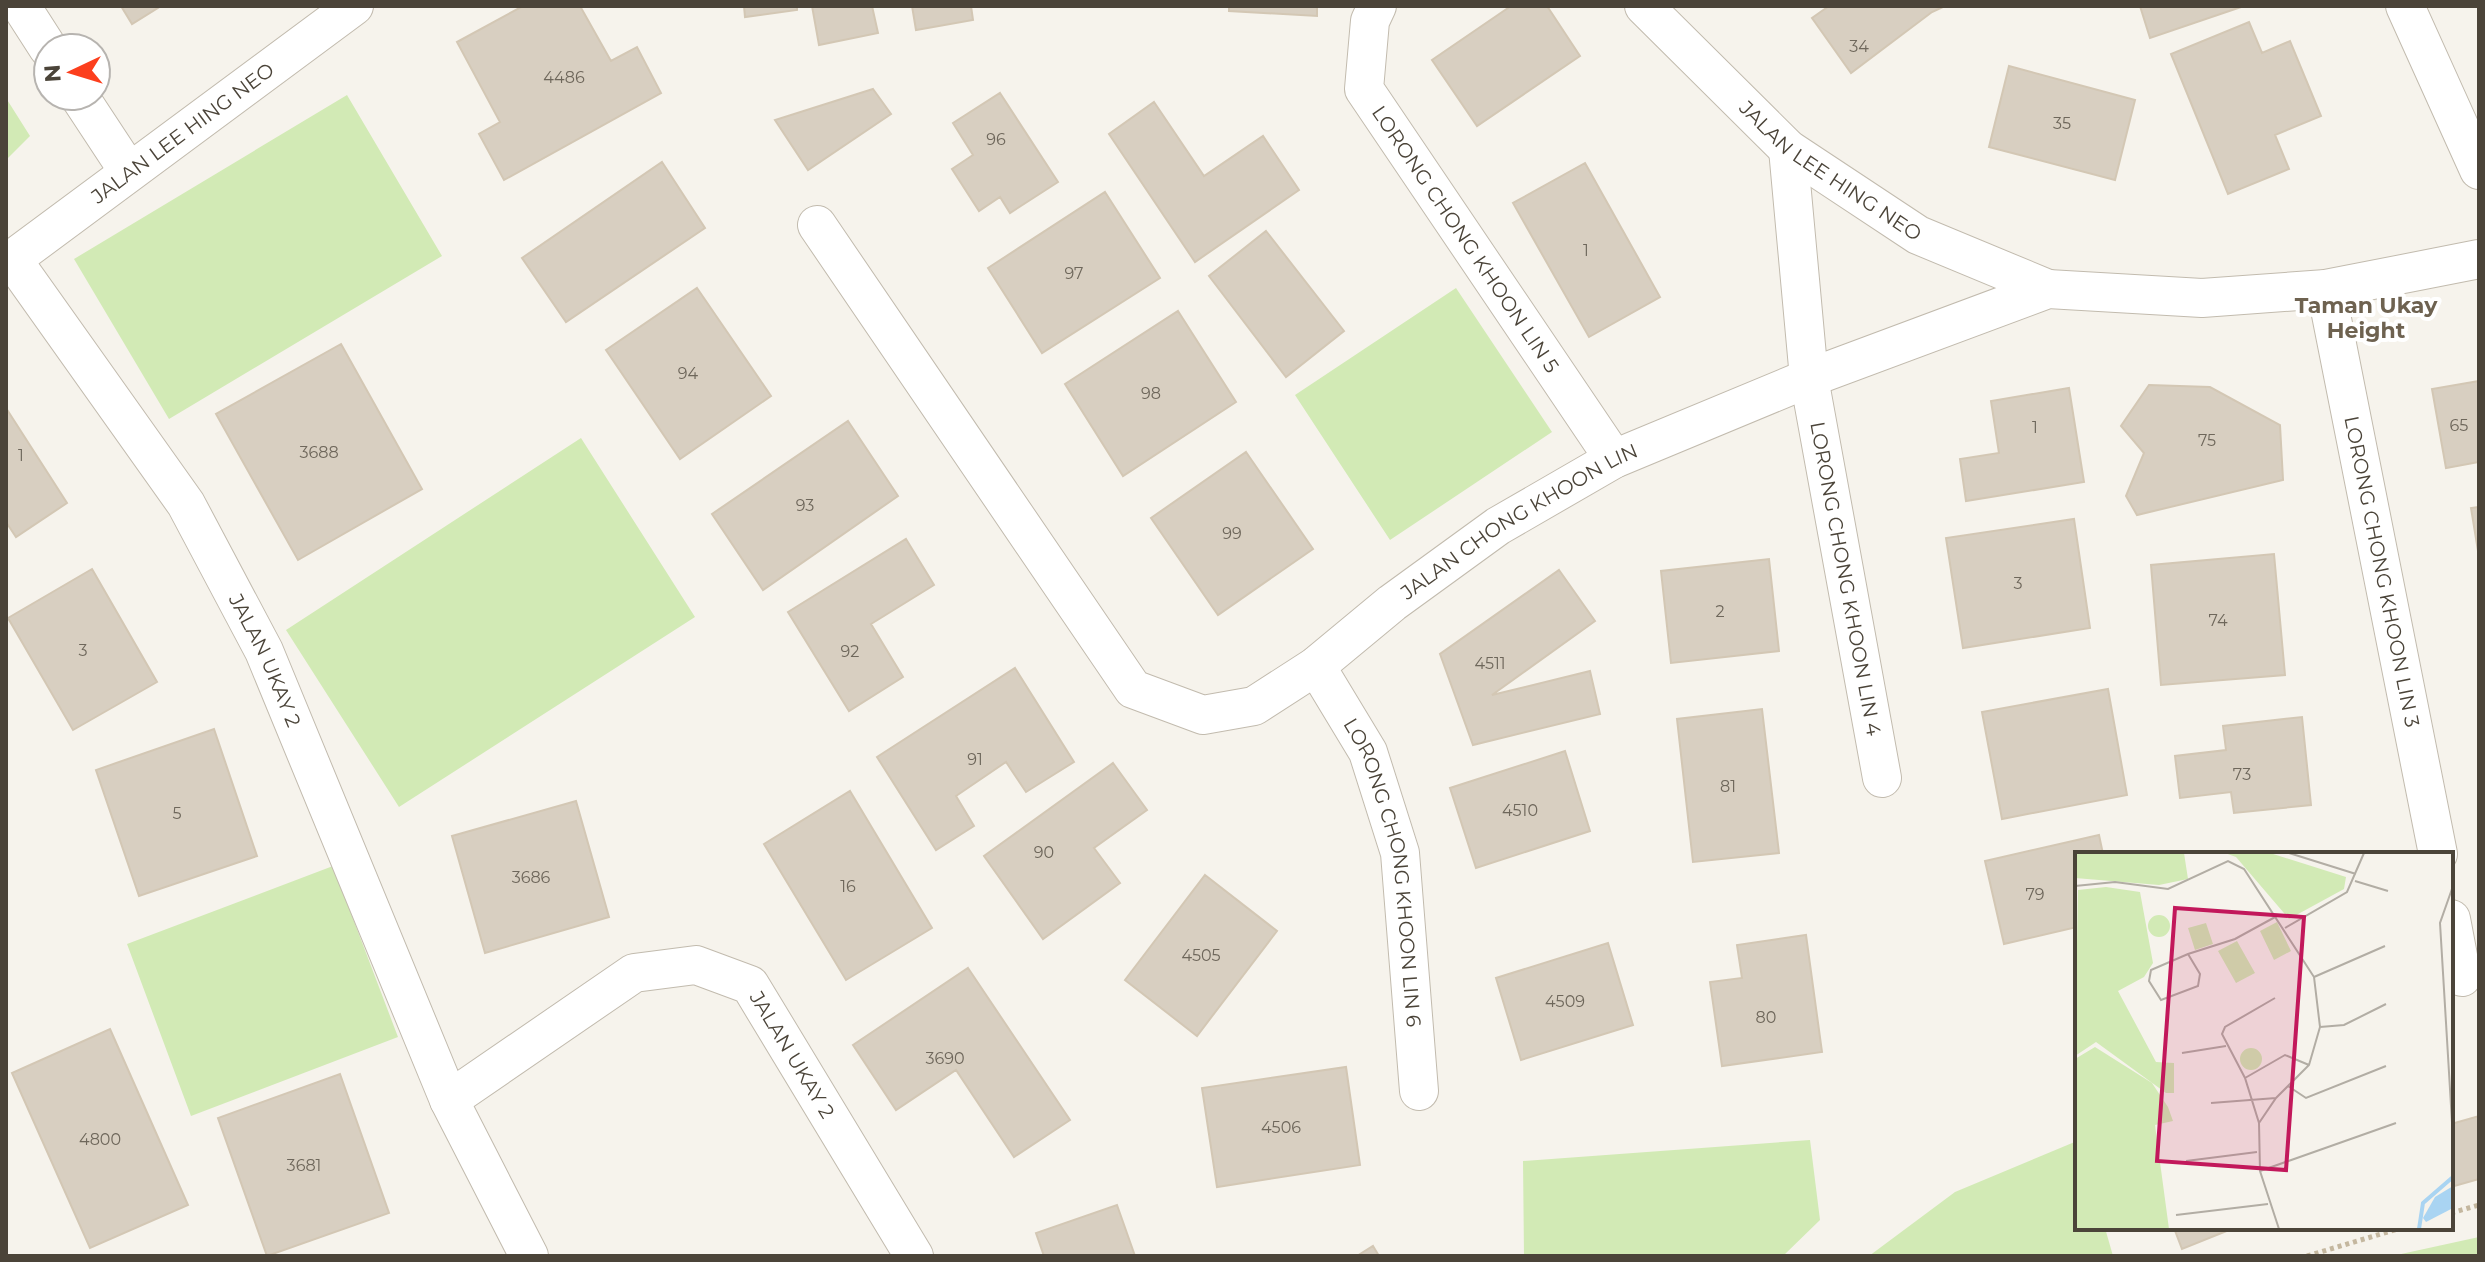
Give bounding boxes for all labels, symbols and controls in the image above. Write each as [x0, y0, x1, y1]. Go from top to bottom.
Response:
north arrow [32, 32, 112, 112]
house number: 34 [1849, 37, 1869, 56]
street label: JALAN LEE HING NEO [86, 57, 279, 209]
text: N [38, 64, 67, 83]
house number: 4486 [543, 68, 585, 87]
street label: JALAN LEE HING NEO [1734, 95, 1926, 246]
street label: LORONG CHONG KHOON LIN 5 [1367, 101, 1564, 377]
house number: 35 [2053, 114, 2071, 133]
house number: 96 [986, 130, 1006, 149]
house number: 1 [1583, 241, 1589, 260]
house number: 97 [1064, 264, 1084, 283]
district label: Taman Ukay Height [2295, 292, 2438, 344]
house number: 94 [678, 364, 699, 383]
house number: 98 [1141, 384, 1161, 403]
street label: LORONG CHONG KHOON LIN 3 [2339, 414, 2425, 729]
house number: 65 [2450, 416, 2468, 435]
house number: 1 [2032, 418, 2038, 437]
street label: LORONG CHONG KHOON LIN 4 [1805, 420, 1886, 738]
house number: 75 [2198, 431, 2216, 450]
street label: JALAN CHONG KHOON LIN [1395, 439, 1641, 605]
house number: 3688 [299, 443, 339, 462]
house number: 1 [18, 446, 24, 465]
house number: 93 [796, 496, 814, 515]
house number: 99 [1222, 524, 1242, 543]
house number: 3 [2013, 574, 2023, 593]
street label: JALAN UKAY 2 [223, 589, 306, 731]
house number: 2 [1715, 602, 1725, 621]
house number: 74 [2209, 611, 2228, 630]
house number: 3 [78, 641, 88, 660]
house number: 92 [841, 642, 859, 661]
house number: 4511 [1474, 654, 1506, 673]
street label: LORONG CHONG KHOON LIN 6 [1338, 714, 1426, 1028]
house number: 91 [967, 750, 983, 769]
house number: 73 [2233, 765, 2251, 784]
house number: 81 [1720, 777, 1736, 796]
house number: 4510 [1502, 801, 1538, 820]
house number: 5 [172, 804, 182, 823]
house number: 90 [1034, 843, 1054, 862]
inset map [2075, 852, 2453, 1230]
house number: 3686 [512, 868, 551, 887]
house number: 16 [840, 877, 856, 896]
house number: 79 [2025, 885, 2045, 904]
house number: 4505 [1181, 946, 1221, 965]
street label: JALAN UKAY 2 [744, 986, 840, 1123]
house number: 4509 [1545, 992, 1585, 1011]
house number: 80 [1756, 1008, 1776, 1027]
house number: 3690 [925, 1049, 965, 1068]
house number: 4506 [1261, 1118, 1301, 1137]
house number: 4800 [79, 1130, 121, 1149]
house number: 3681 [287, 1156, 321, 1175]

